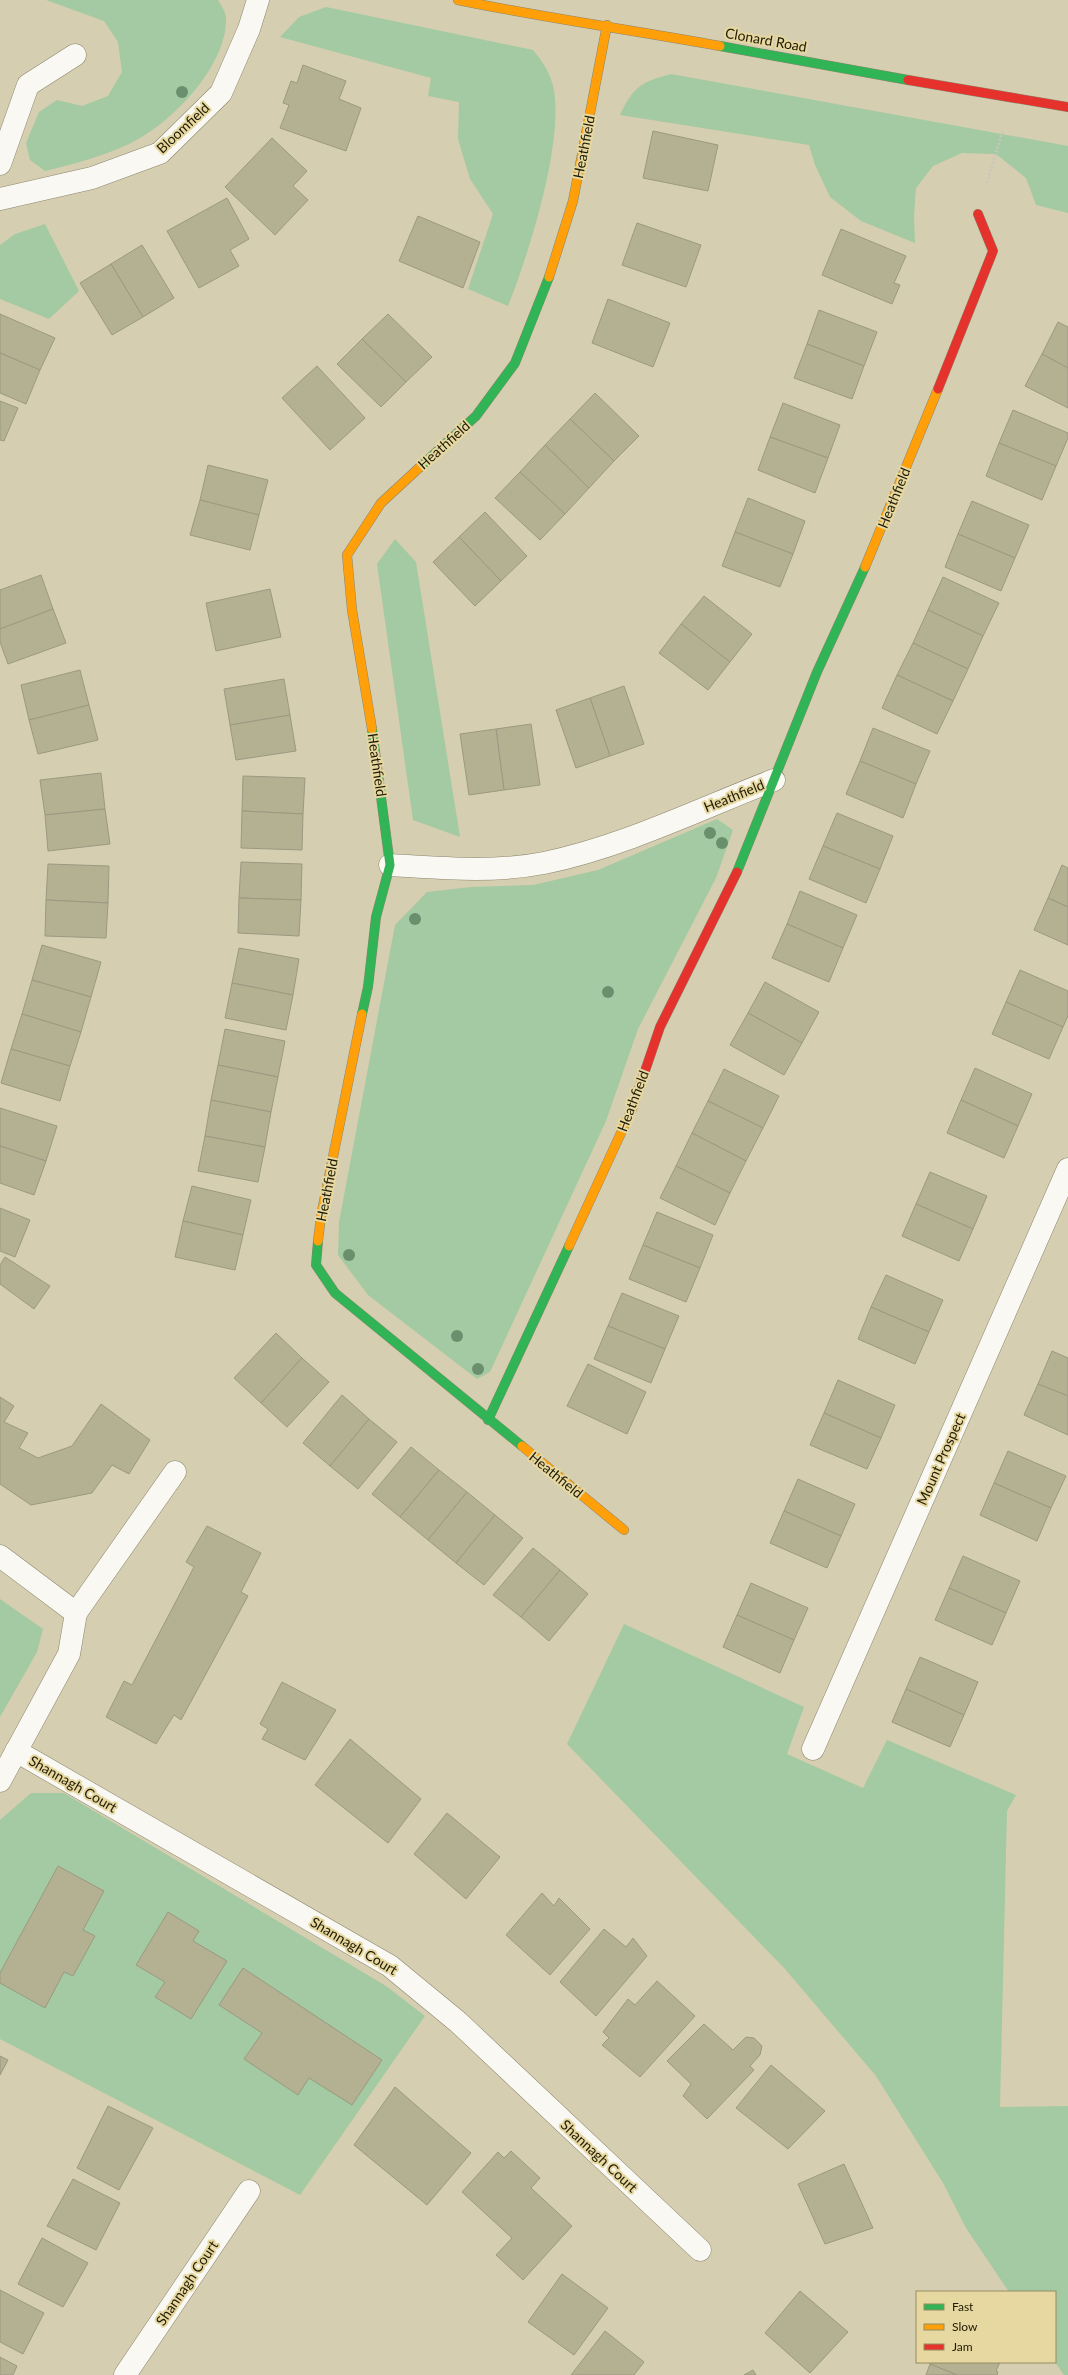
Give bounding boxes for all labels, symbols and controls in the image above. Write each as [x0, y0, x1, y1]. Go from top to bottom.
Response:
street label: Clonard Road [724, 24, 808, 55]
street label: Bloomfield [153, 99, 213, 156]
street label: Heathfield [569, 114, 598, 180]
street label: Heathfield [414, 417, 473, 472]
street label: Heathfield [874, 465, 913, 531]
street label: Heathfield [365, 732, 390, 798]
street label: Heathfield [701, 776, 767, 815]
street label: Heathfield [613, 1068, 652, 1134]
street label: Heathfield [312, 1157, 341, 1223]
street label: Mount Prospect [913, 1410, 968, 1507]
street label: Heathfield [526, 1448, 587, 1501]
street label: Shannagh Court [26, 1752, 120, 1816]
street label: Shannagh Court [308, 1913, 401, 1978]
street label: Shannagh Court [557, 2116, 641, 2195]
street label: Shannagh Court [152, 2237, 221, 2328]
legend [916, 2291, 1056, 2363]
text: Fast [952, 2299, 974, 2314]
text: Slow [952, 2319, 978, 2334]
text: Jam [952, 2339, 973, 2354]

